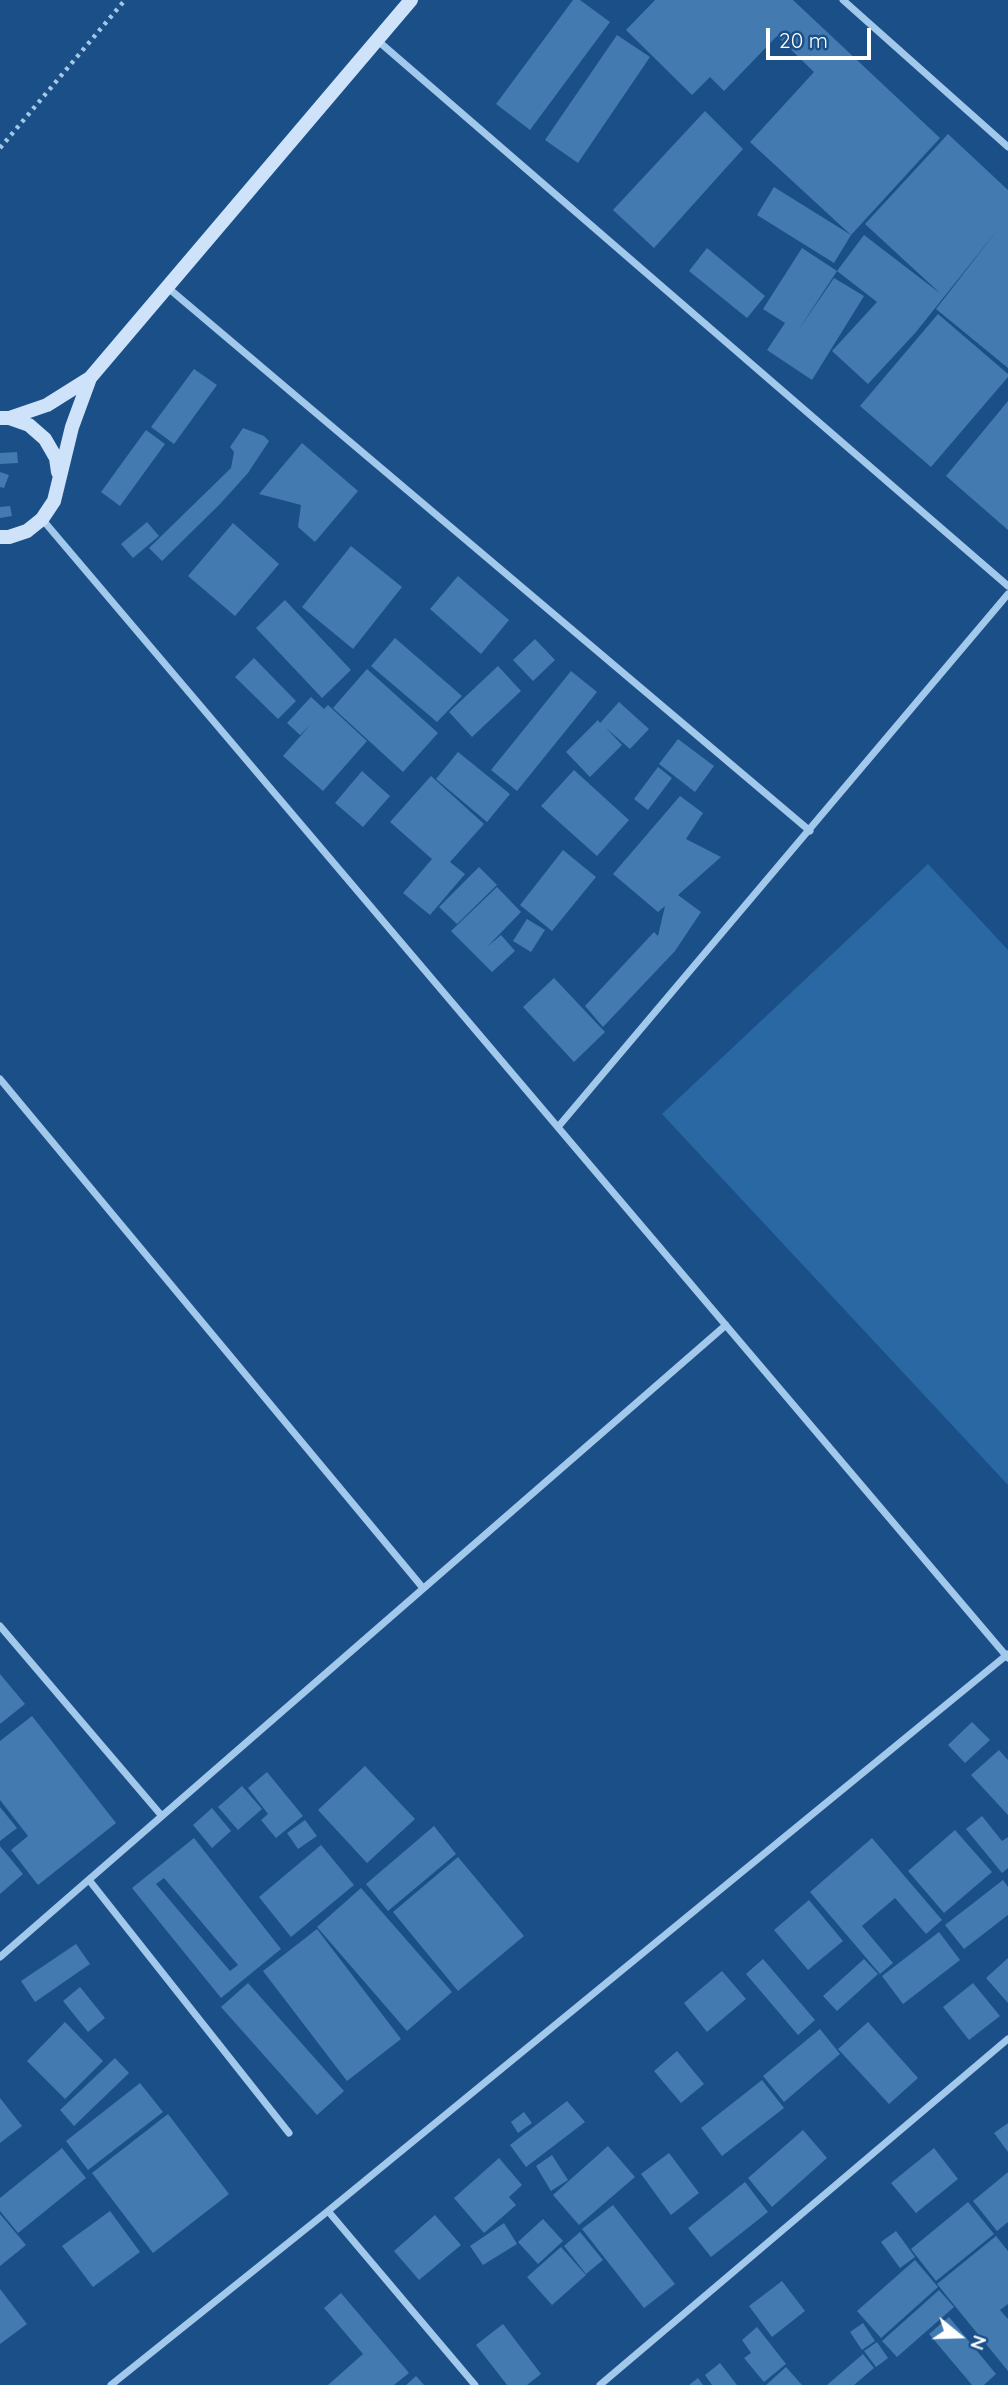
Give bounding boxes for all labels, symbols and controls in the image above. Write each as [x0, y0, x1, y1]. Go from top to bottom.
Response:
scale bar [770, 14, 875, 58]
text: 20 m [779, 27, 828, 53]
north arrow [924, 2301, 994, 2371]
text: N [965, 2332, 992, 2353]

